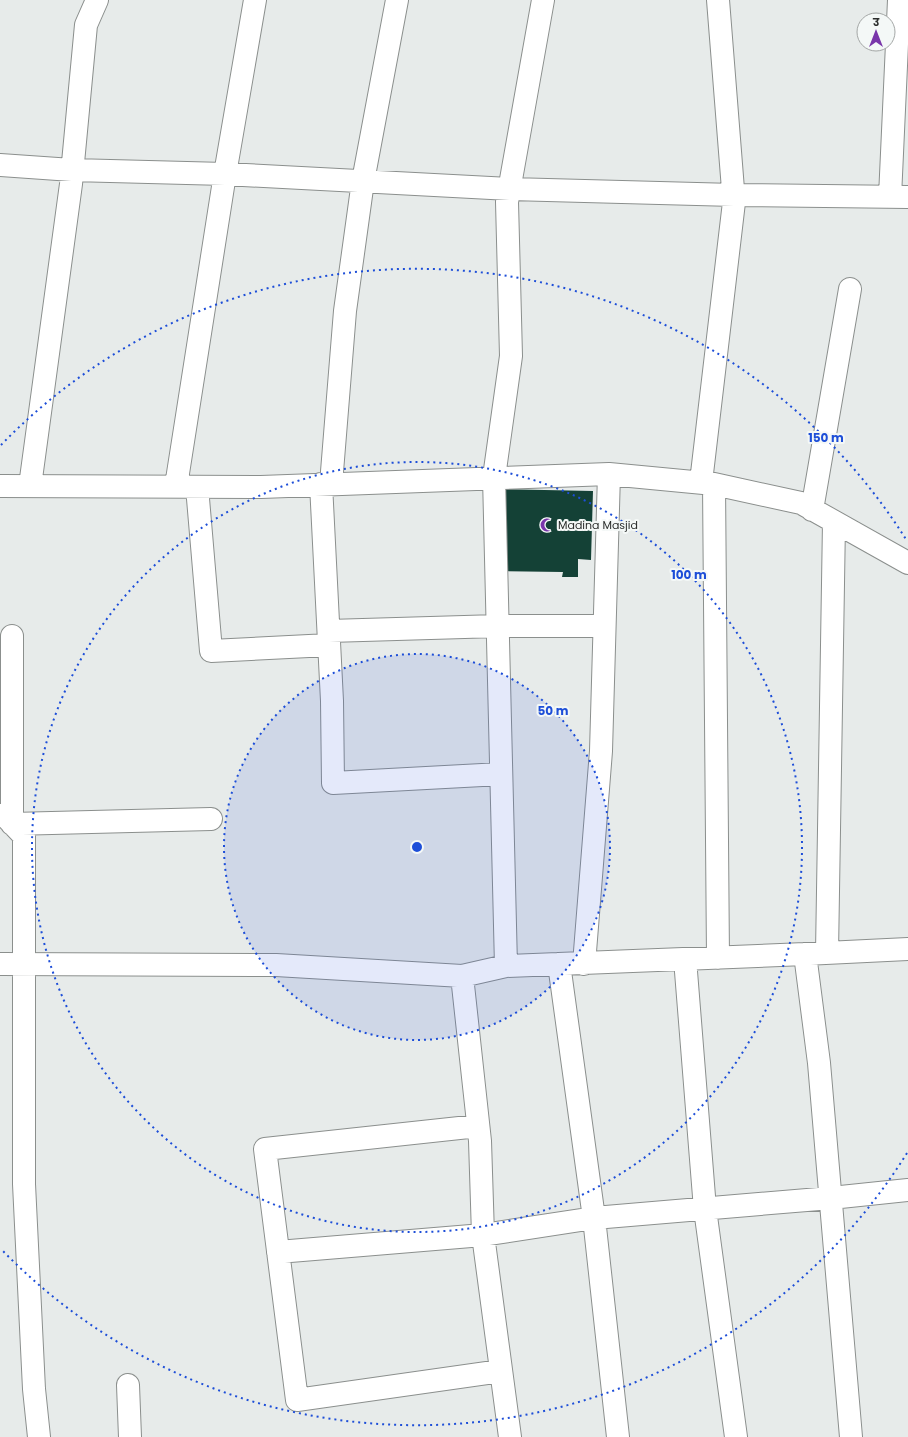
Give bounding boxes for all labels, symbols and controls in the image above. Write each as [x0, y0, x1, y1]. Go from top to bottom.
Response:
north arrow [856, 12, 896, 52]
text: उ [872, 14, 880, 30]
text: 150 m [808, 429, 844, 446]
mosque icon: Madina Masjid [539, 517, 555, 533]
place label: Madina Masjid [558, 517, 638, 533]
text: 100 m [671, 566, 707, 583]
text: 50 m [538, 702, 569, 719]
centre of rings [410, 840, 424, 854]

